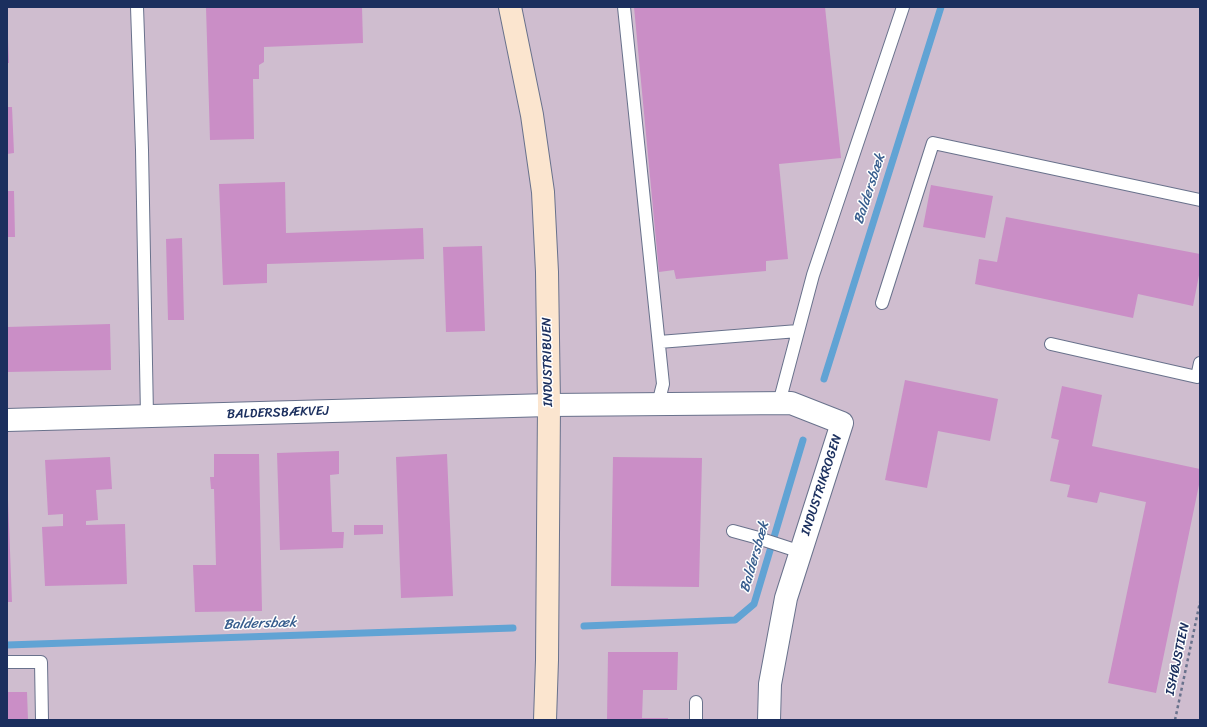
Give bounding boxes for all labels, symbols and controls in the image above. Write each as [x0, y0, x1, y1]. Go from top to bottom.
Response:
water label: Baldersbæk [851, 152, 889, 226]
street label: INDUSTRIBUEN [539, 317, 557, 407]
street label: BALDERSBÆKVEJ [227, 403, 329, 423]
street label: INDUSTRIKROGEN [798, 433, 846, 537]
water label: Baldersbæk [737, 520, 773, 594]
water label: Baldersbæk [223, 614, 297, 634]
street label: ISHØJSTIEN [1163, 621, 1193, 697]

